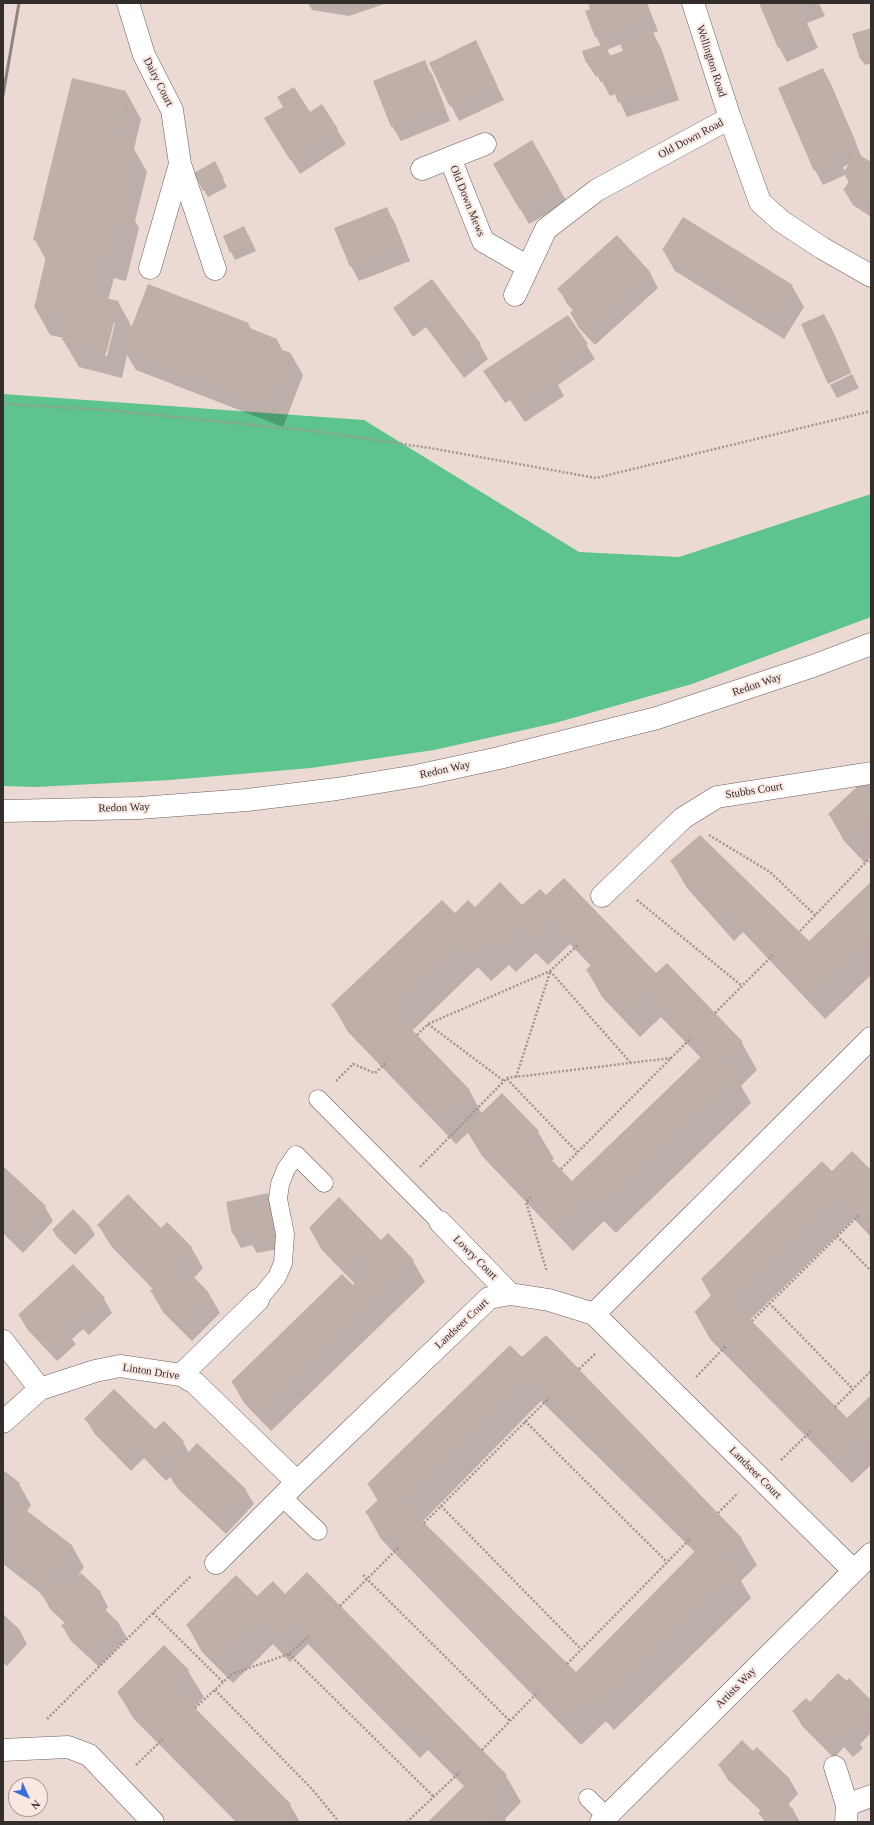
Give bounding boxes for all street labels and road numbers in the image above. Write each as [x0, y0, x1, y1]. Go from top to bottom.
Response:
street label: Wellington Road [693, 23, 729, 99]
street label: Dairy Court [140, 55, 176, 109]
street label: Old Down Road [656, 116, 726, 162]
street label: Old Down Mews [447, 163, 487, 239]
street label: Redon Way [731, 670, 783, 700]
street label: Redon Way [419, 758, 471, 782]
street label: Stubbs Court [724, 780, 784, 802]
street label: Redon Way [98, 801, 150, 815]
street label: Lowry Court [450, 1233, 500, 1283]
street label: Landseer Court [433, 1296, 491, 1352]
street label: Linton Drive [122, 1361, 180, 1383]
street label: Landseer Court [726, 1444, 784, 1502]
street label: Artists Way [713, 1665, 759, 1711]

